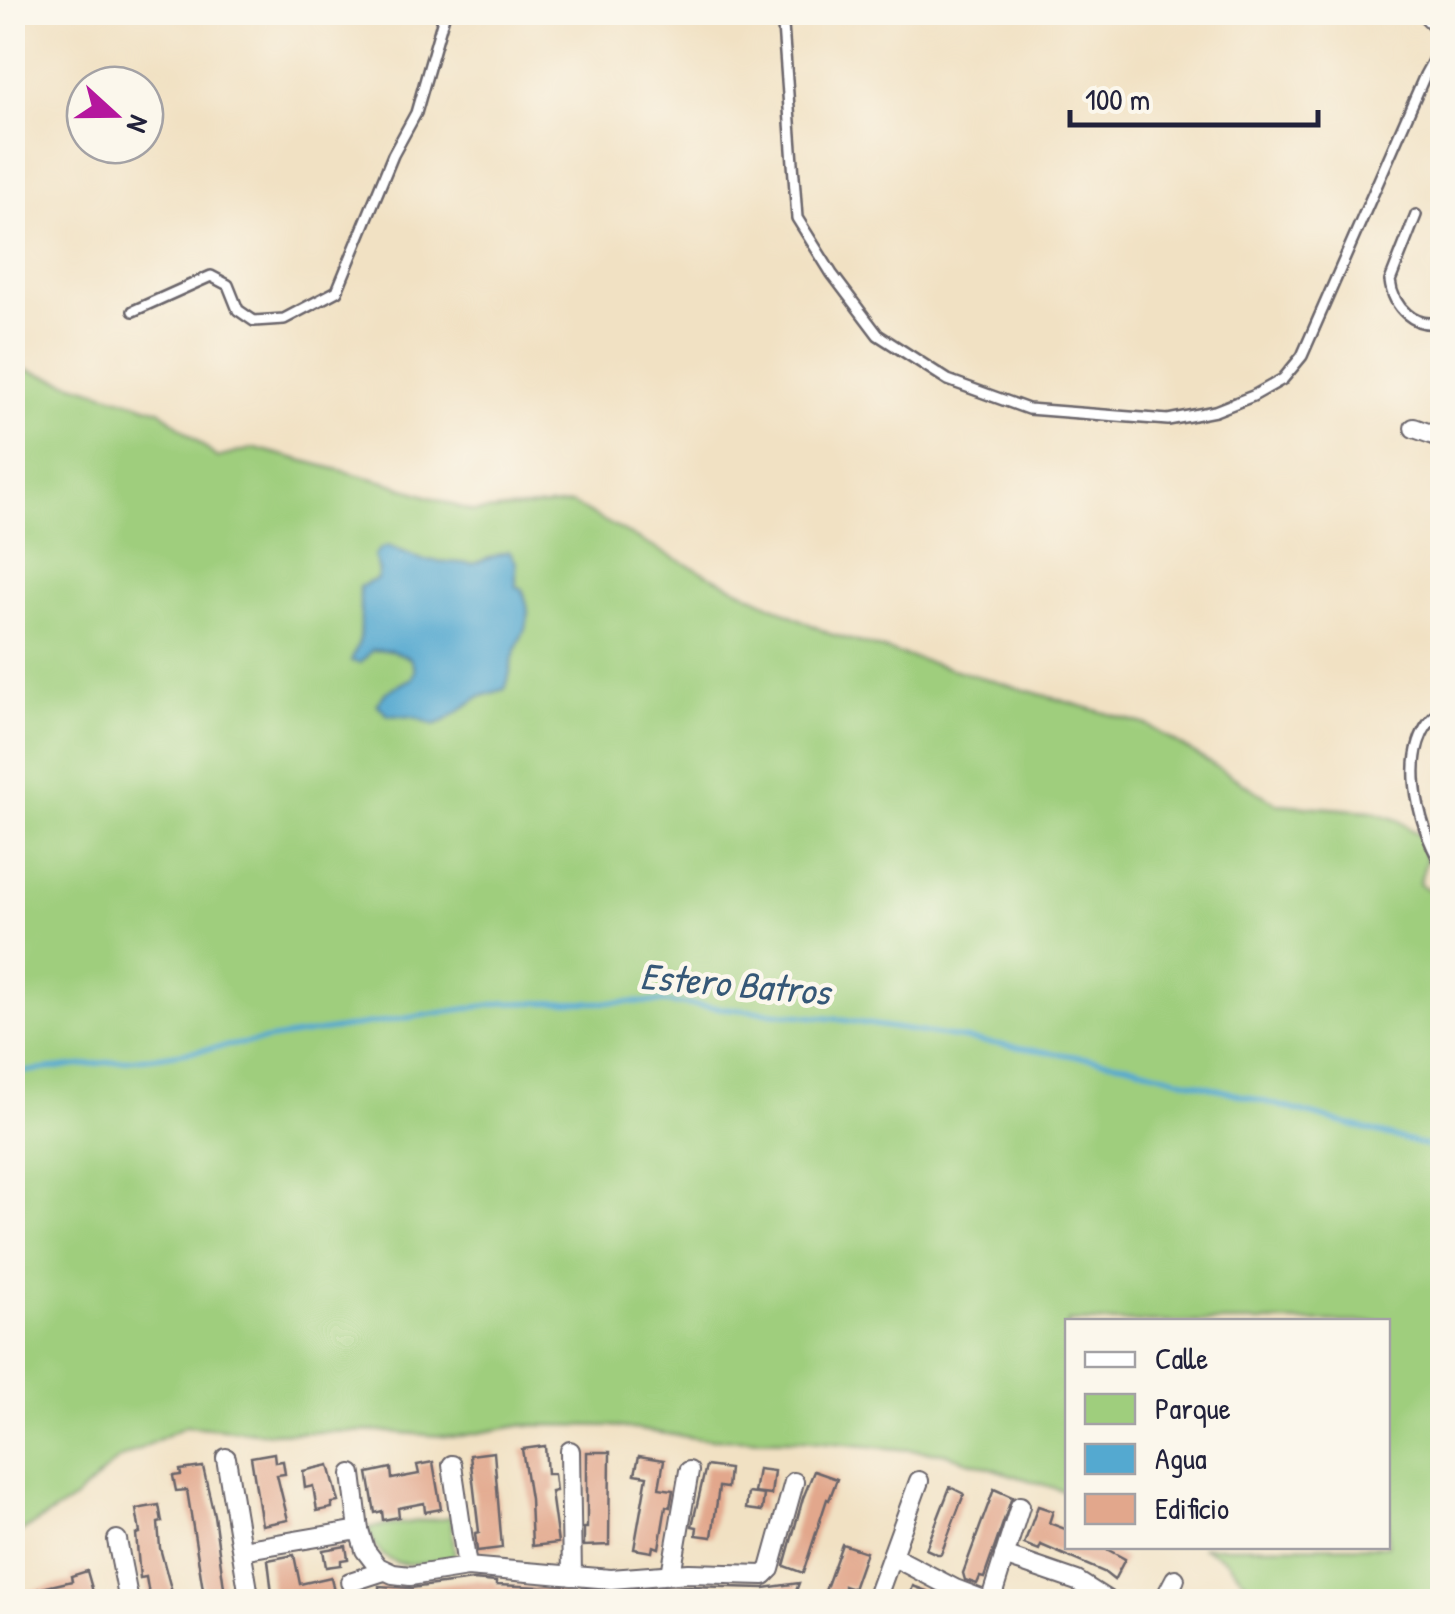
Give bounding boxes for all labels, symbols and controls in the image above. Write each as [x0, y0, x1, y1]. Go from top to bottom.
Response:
north arrow [65, 65, 165, 165]
scale bar [1070, 65, 1318, 127]
text: 100 m [1085, 79, 1150, 119]
text: N [118, 110, 159, 138]
water label: Estero Batros [638, 949, 835, 1017]
legend [1065, 1319, 1390, 1549]
text: Calle [1155, 1338, 1208, 1378]
text: Parque [1155, 1388, 1231, 1428]
text: Agua [1155, 1438, 1207, 1478]
text: Edificio [1155, 1488, 1229, 1528]

